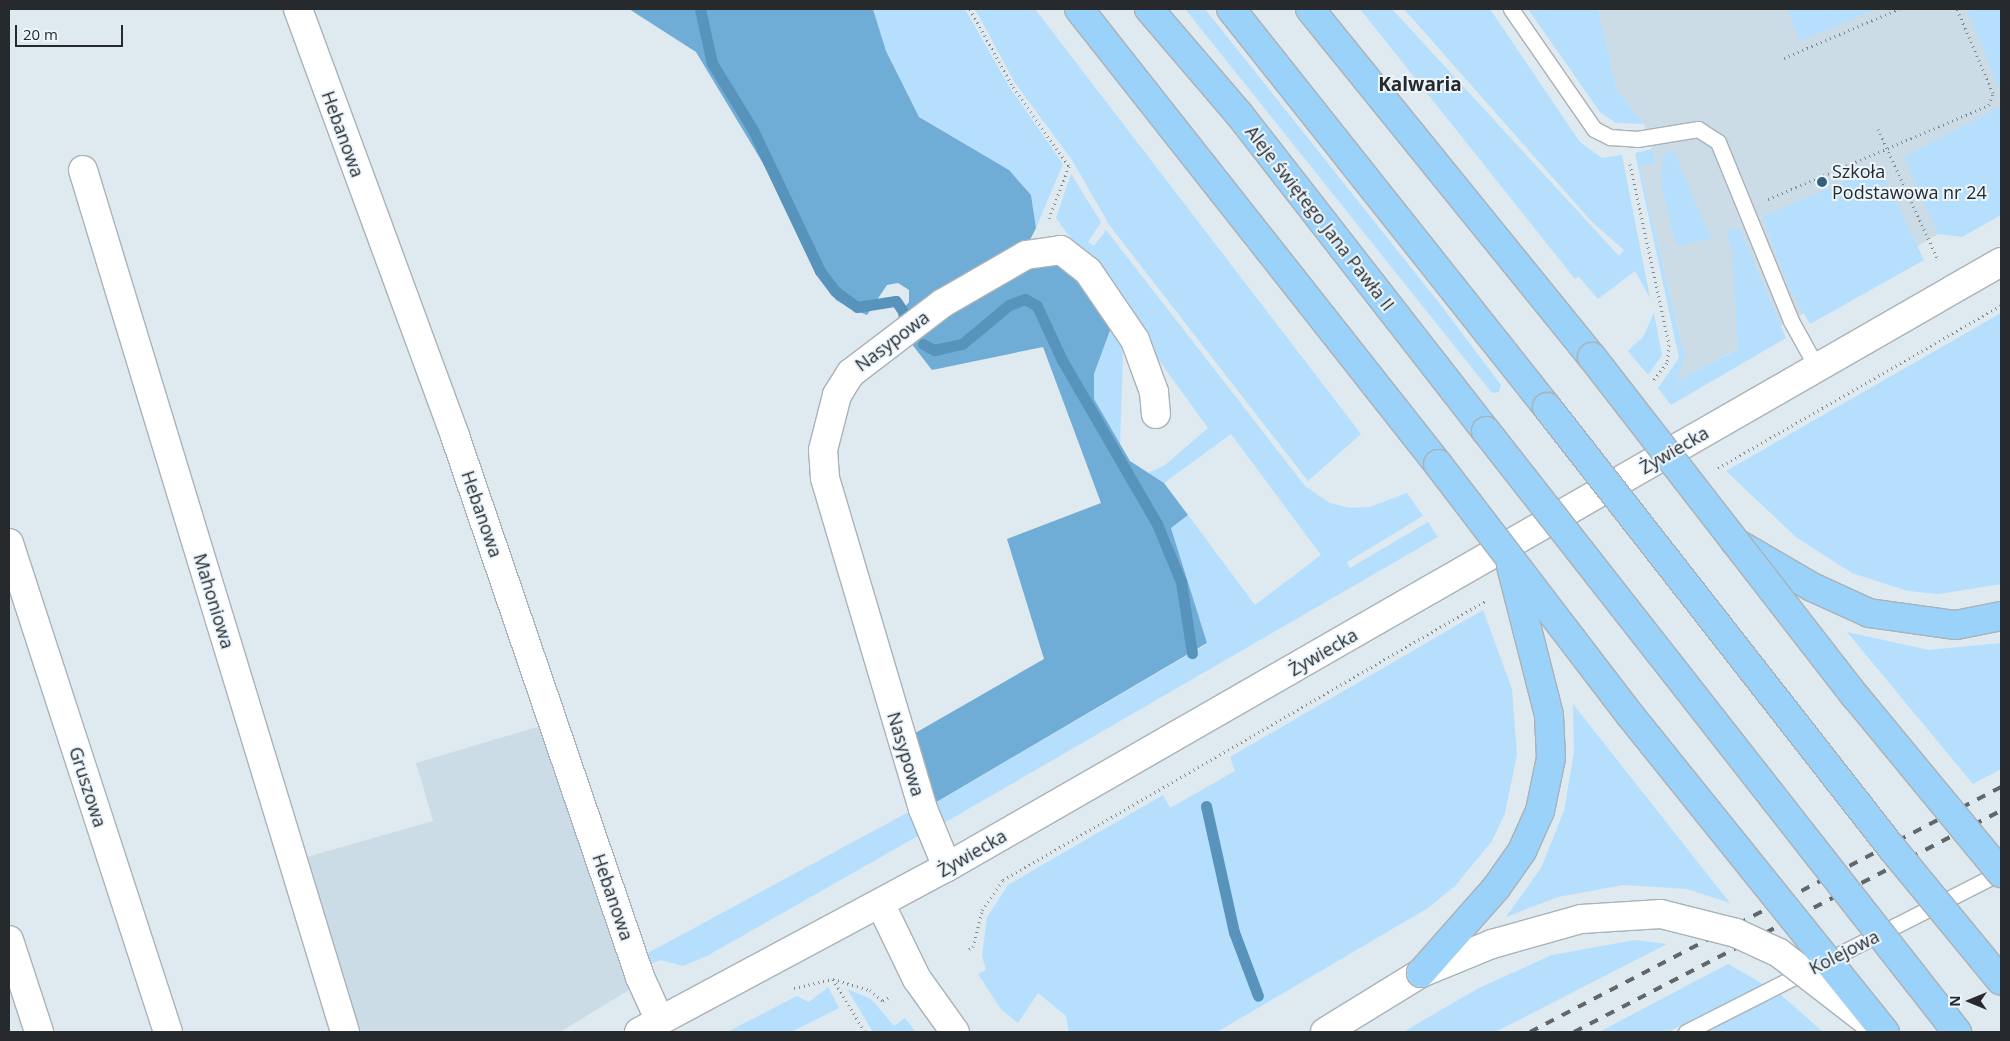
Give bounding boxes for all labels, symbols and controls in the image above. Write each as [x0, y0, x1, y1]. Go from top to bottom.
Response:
scale bar [18, 15, 125, 47]
text: 20 m [23, 24, 58, 44]
district label: Kalwaria [1378, 74, 1462, 96]
street label: Hebanowa [317, 88, 369, 180]
street label: Aleje świętego Jana Pawła II [1241, 121, 1399, 315]
place label: Szkoła Podstawowa nr 24 [1832, 161, 1987, 203]
marker: Szkoła Podstawowa nr 24 [1816, 176, 1828, 188]
street label: Nasypowa [851, 306, 933, 376]
street label: Żywiecka [1636, 422, 1712, 478]
street label: Hebanowa [457, 468, 507, 560]
street label: Mahoniowa [189, 551, 239, 651]
street label: Żywiecka [1285, 624, 1361, 680]
street label: Nasypowa [883, 709, 929, 799]
street label: Gruszowa [65, 744, 111, 830]
street label: Żywiecka [934, 825, 1010, 881]
street label: Hebanowa [588, 851, 638, 943]
street label: Kolejowa [1805, 925, 1883, 979]
north arrow [1945, 976, 1995, 1026]
text: N [1945, 995, 1964, 1007]

